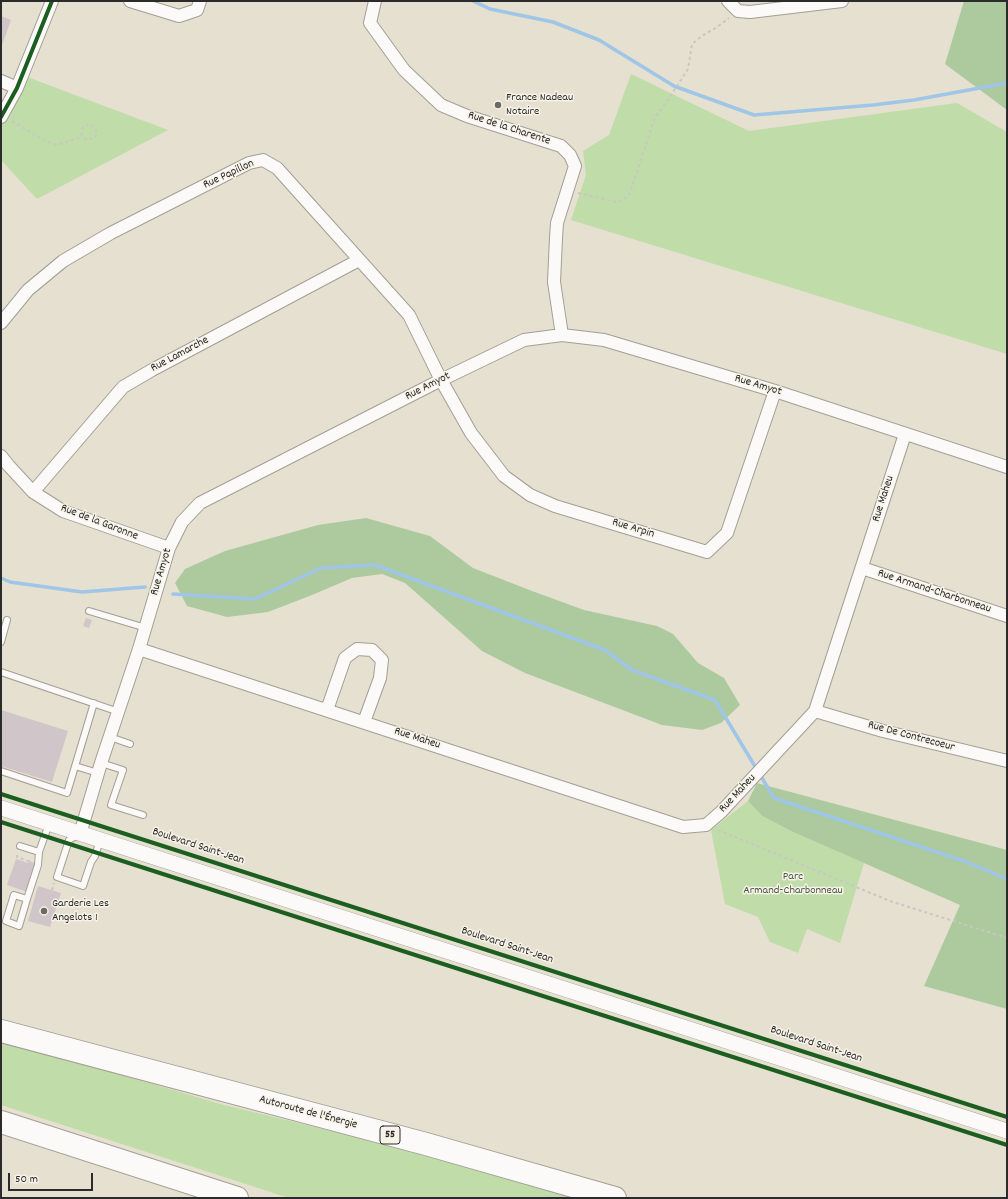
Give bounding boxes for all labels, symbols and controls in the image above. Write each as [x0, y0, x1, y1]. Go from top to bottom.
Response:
place label: France Nadeau Notaire [506, 91, 573, 119]
marker: France Nadeau Notaire [493, 100, 503, 110]
street label: Rue de la Charente [466, 109, 552, 149]
street label: Rue Papillon [201, 157, 257, 193]
street label: Rue Lamarche [149, 334, 211, 376]
street label: Rue Amyot [403, 370, 453, 404]
street label: Rue Amyot [733, 372, 783, 400]
street label: Rue Maheu [870, 474, 898, 524]
street label: Rue de la Garonne [58, 502, 140, 544]
street label: Rue Arpin [610, 516, 656, 542]
street label: Rue Amyot [148, 547, 176, 597]
street label: Rue Armand-Charbonneau [875, 567, 993, 617]
street label: Rue De Contrecoeur [866, 718, 956, 756]
street label: Rue Maheu [392, 725, 442, 753]
street label: Rue Maheu [716, 772, 760, 816]
street label: Boulevard Saint-Jean [150, 825, 246, 869]
park label: Parc Armand-Charbonneau [743, 870, 843, 898]
place label: Garderie Les Angelots 1 [52, 897, 109, 925]
marker: Garderie Les Angelots 1 [39, 906, 49, 916]
street label: Boulevard Saint-Jean [459, 924, 555, 968]
street label: Boulevard Saint-Jean [768, 1023, 864, 1067]
street label: Autoroute de l'Énergie [257, 1093, 359, 1133]
road number: 55 [380, 1126, 400, 1144]
scale bar [10, 1165, 95, 1191]
text: 50 m [15, 1171, 38, 1188]

